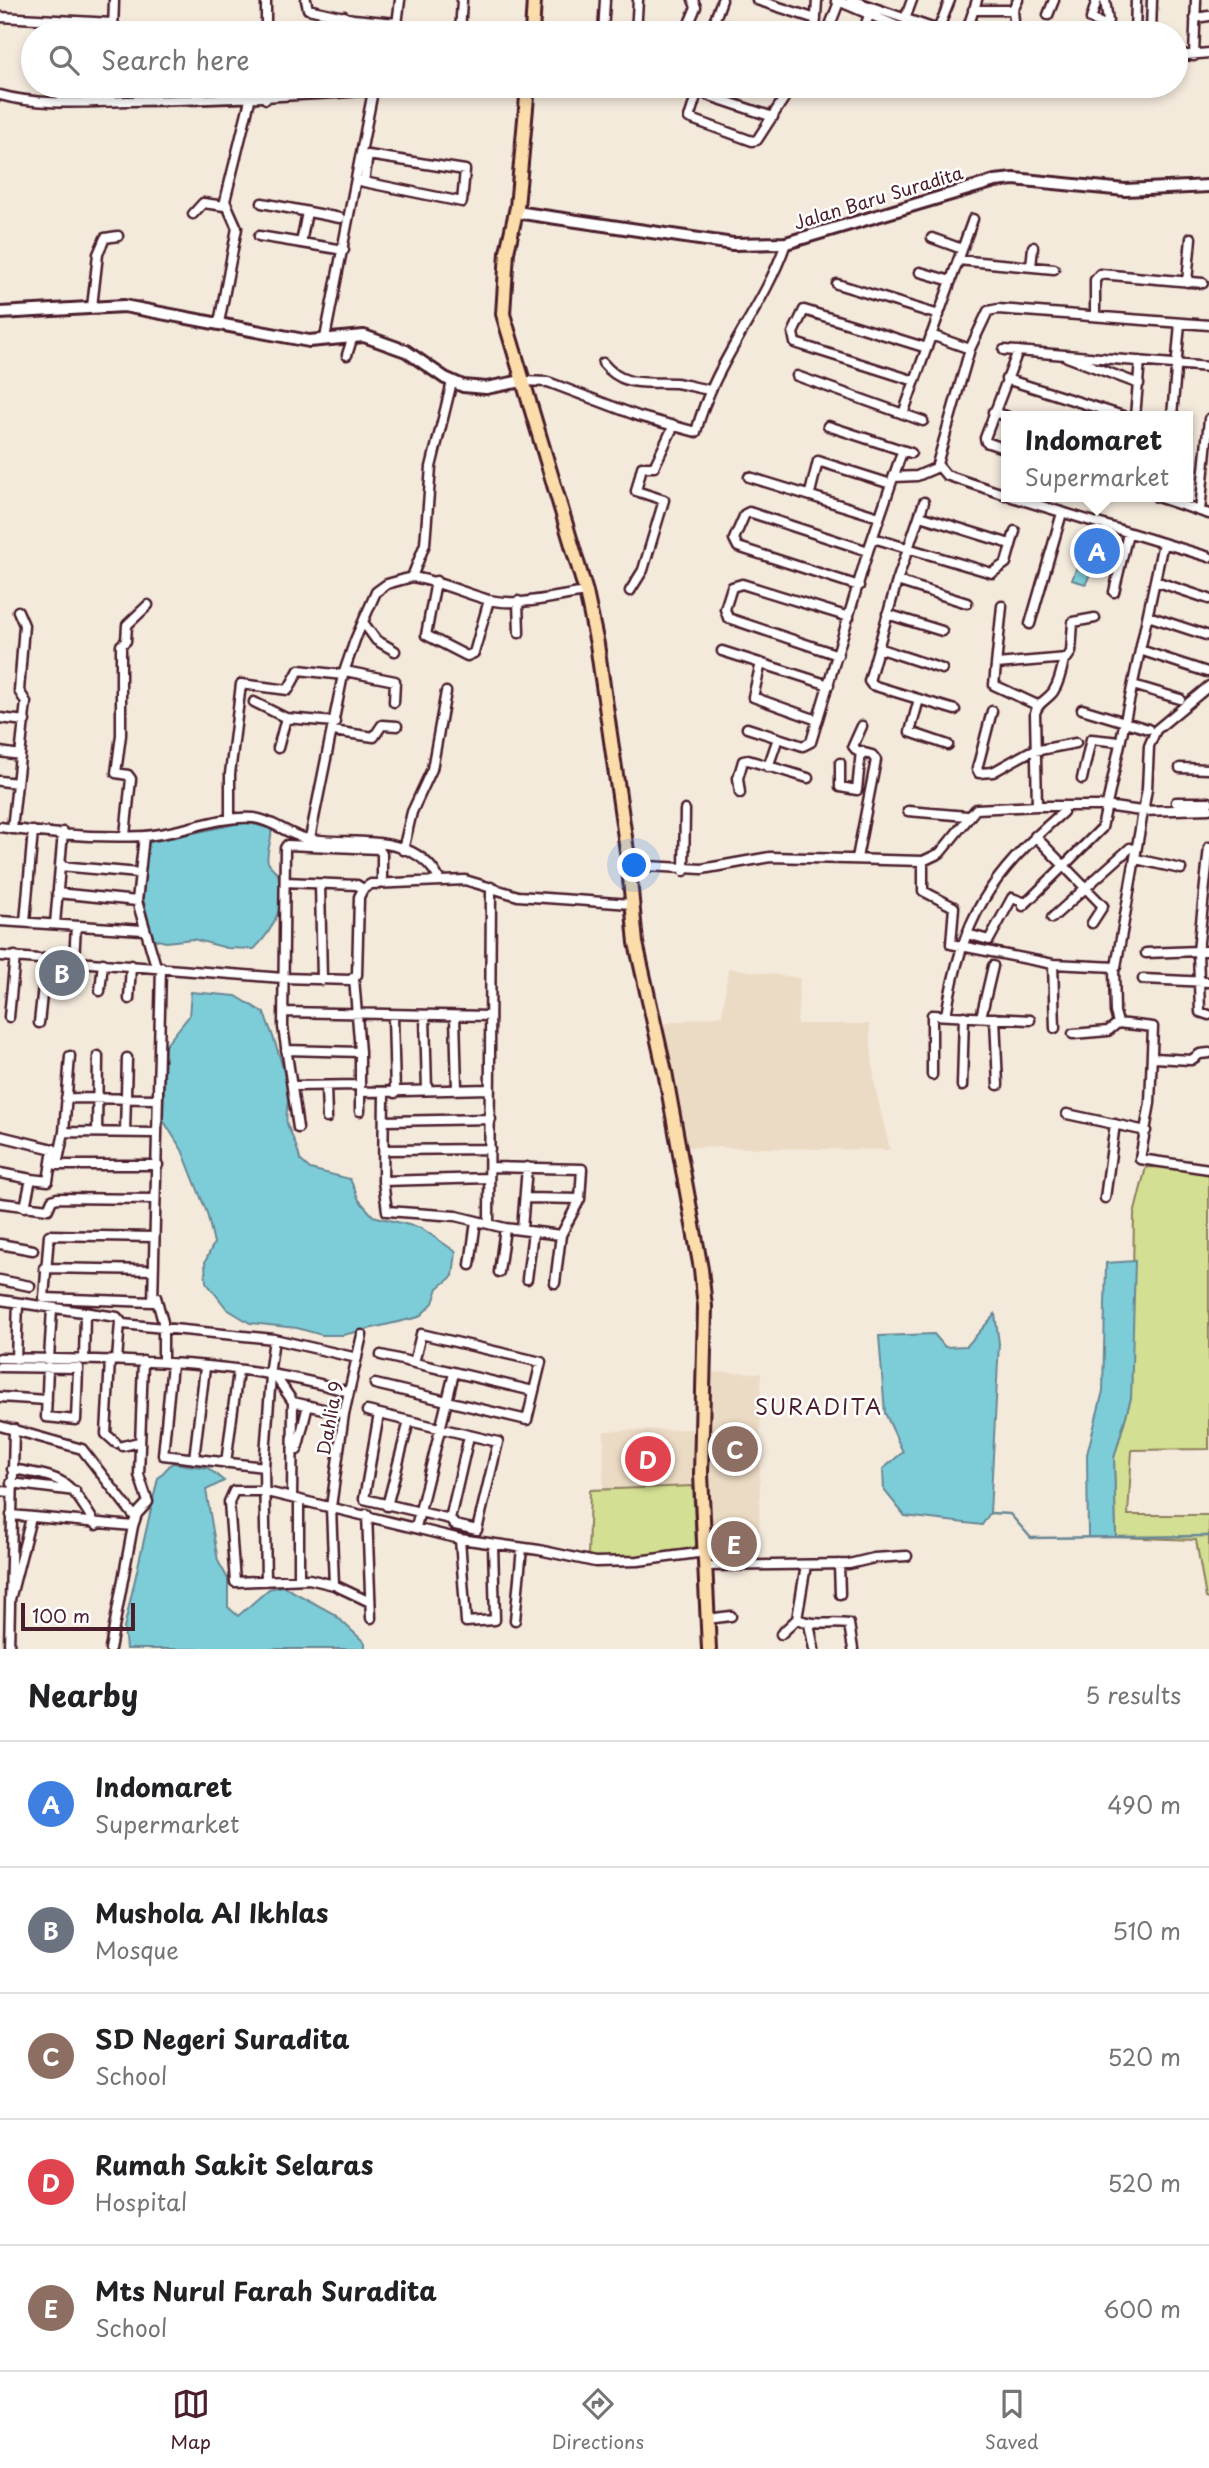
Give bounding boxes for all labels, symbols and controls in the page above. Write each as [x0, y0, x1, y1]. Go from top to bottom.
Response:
search box [21, 21, 1188, 98]
text: Search here [101, 40, 250, 79]
icon: search [45, 41, 83, 79]
street label: Jalan Baru Suradita [790, 158, 967, 236]
popup [1001, 411, 1193, 502]
text: Indomaret [1025, 420, 1162, 459]
text: Supermarket [1025, 459, 1169, 494]
pin: A [1074, 525, 1120, 577]
your location [617, 848, 651, 882]
pin: B [39, 947, 85, 999]
street label: Dahlia 9 [309, 1379, 349, 1457]
district label: SURADITA [755, 1390, 883, 1422]
pin: C [712, 1423, 758, 1475]
pin: D [625, 1433, 671, 1485]
pin: E [711, 1518, 757, 1570]
scale bar [21, 1600, 135, 1632]
text: 100 m [32, 1601, 90, 1629]
text: Nearby [28, 1672, 138, 1717]
text: 5 results [1085, 1677, 1181, 1712]
text: Indomaret [95, 1767, 232, 1806]
text: A [42, 1787, 60, 1822]
text: 490 m [1107, 1787, 1181, 1822]
text: Supermarket [95, 1806, 239, 1841]
text: Mushola Al Ikhlas [95, 1893, 329, 1932]
text: B [43, 1913, 59, 1948]
text: 510 m [1112, 1913, 1181, 1948]
text: Mosque [95, 1932, 179, 1967]
text: SD Negeri Suradita [95, 2019, 350, 2058]
text: C [42, 2039, 60, 2074]
text: 520 m [1108, 2039, 1181, 2074]
text: School [95, 2058, 167, 2093]
text: Rumah Sakit Selaras [95, 2145, 373, 2184]
text: D [42, 2165, 60, 2200]
text: 520 m [1108, 2165, 1181, 2200]
text: Hospital [95, 2184, 187, 2219]
text: Mts Nurul Farah Suradita [95, 2271, 437, 2310]
text: E [44, 2291, 58, 2326]
text: 600 m [1103, 2291, 1181, 2326]
text: School [95, 2310, 167, 2345]
tab: Map [170, 2385, 211, 2455]
tab: Directions [552, 2385, 644, 2455]
tab: Saved [985, 2385, 1039, 2455]

